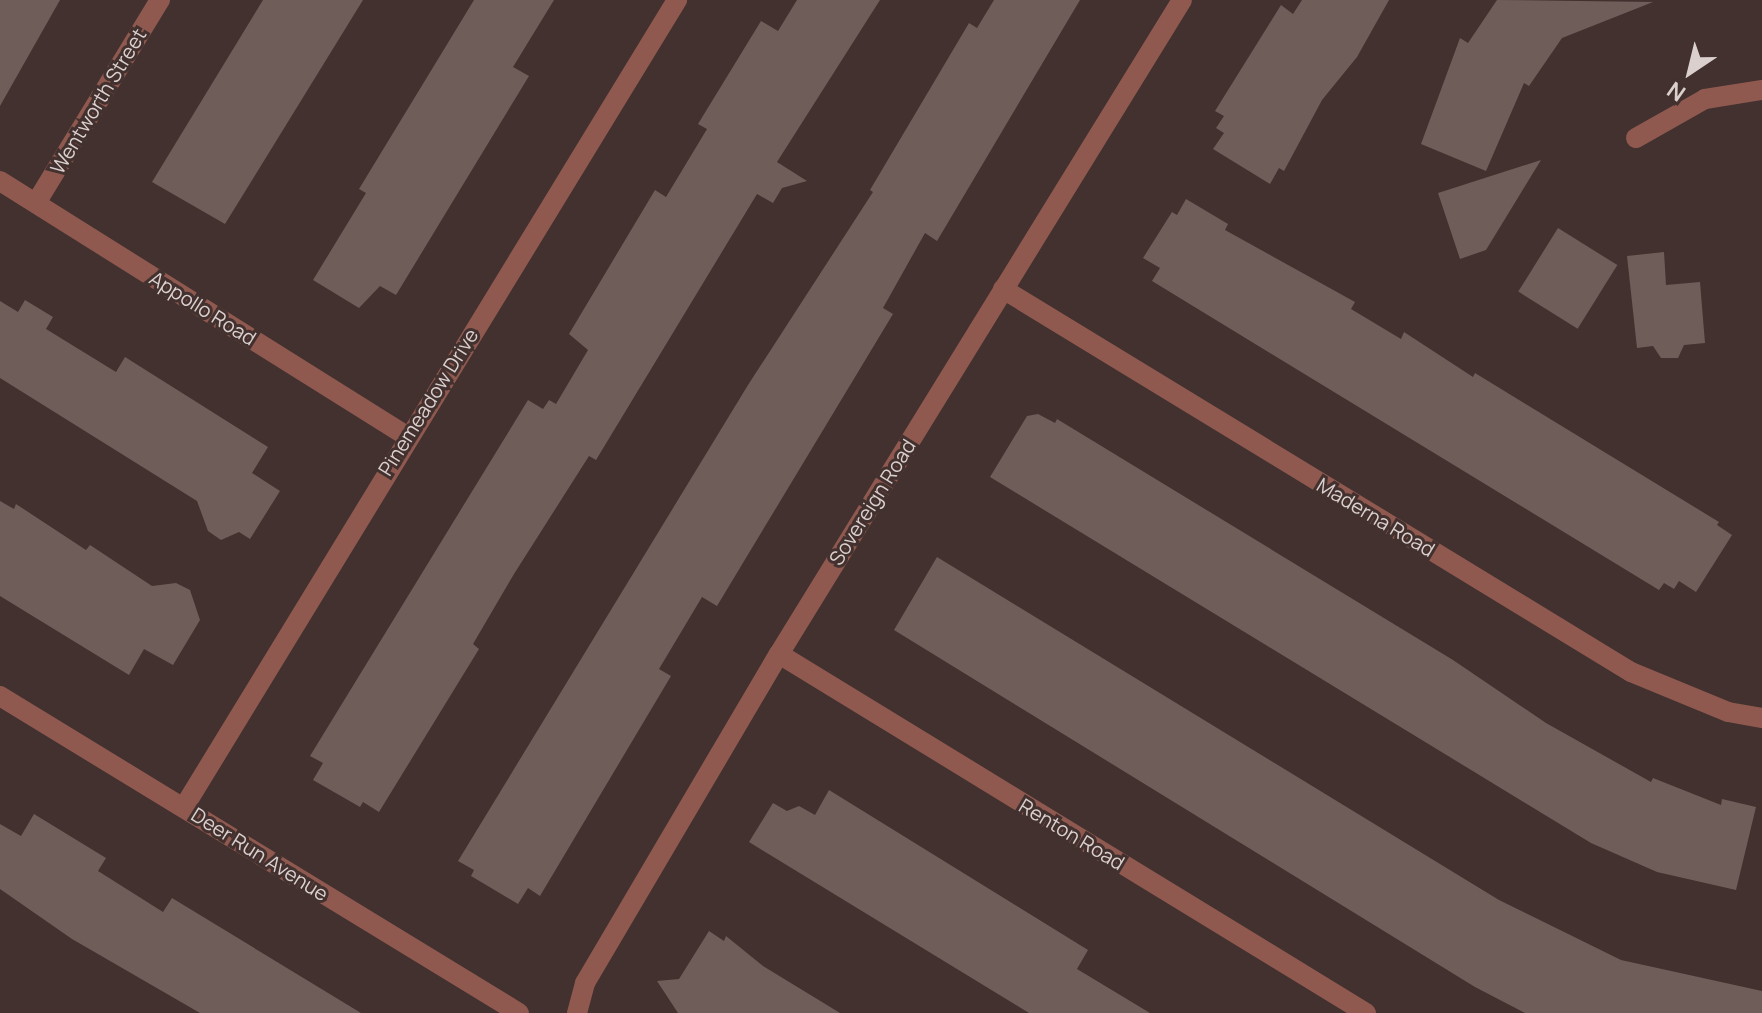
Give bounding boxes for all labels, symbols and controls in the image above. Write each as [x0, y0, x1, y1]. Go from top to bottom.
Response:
street label: Wentworth Street [45, 24, 151, 178]
north arrow [1650, 32, 1730, 112]
text: N [1661, 75, 1691, 108]
street label: Appollo Road [145, 266, 261, 350]
street label: Pinemeadow Drive [373, 324, 483, 480]
street label: Sovereign Road [824, 435, 920, 569]
street label: Maderna Road [1313, 472, 1439, 562]
street label: Renton Road [1015, 793, 1129, 875]
street label: Deer Run Avenue [187, 802, 333, 906]

